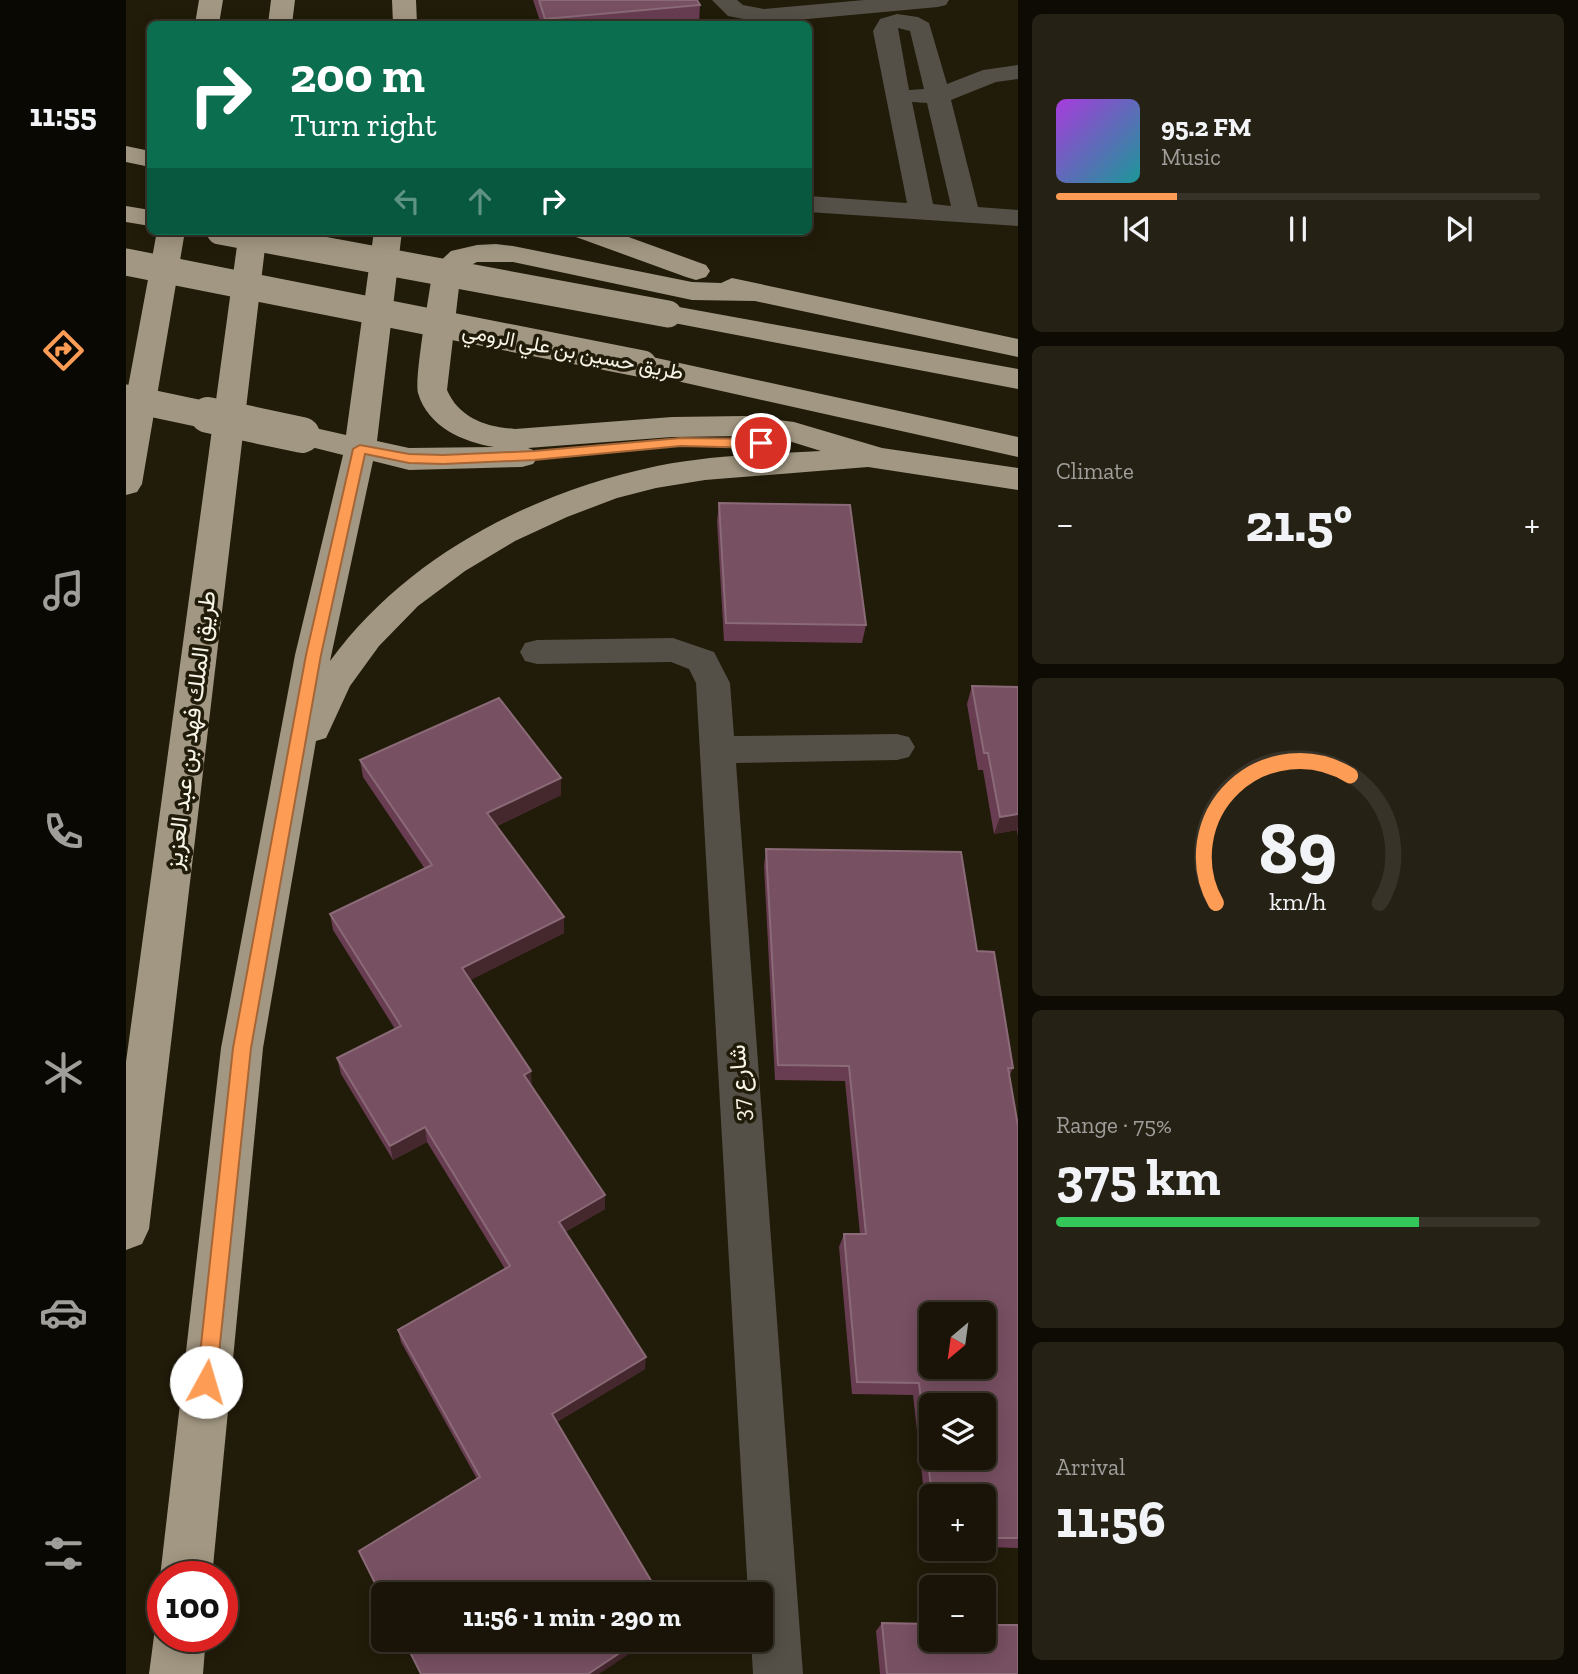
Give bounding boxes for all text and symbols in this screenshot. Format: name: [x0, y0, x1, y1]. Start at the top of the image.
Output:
text: 200 m: [290, 46, 425, 105]
icon: right: [175, 49, 266, 140]
text: 11:55: [29, 96, 97, 134]
text: Turn right: [290, 106, 437, 144]
text: 95.2 FM: [1161, 111, 1251, 143]
text: Music: [1161, 143, 1221, 171]
icon: left: [388, 182, 426, 220]
icon: ahead: [461, 182, 499, 220]
icon: right: [534, 182, 572, 220]
icon: previous: [1118, 210, 1156, 248]
icon: pause: [1279, 210, 1317, 248]
icon: next: [1440, 210, 1478, 248]
street label: طريق حسين بن علي الرومي: [459, 317, 686, 390]
icon: directions: [39, 326, 88, 375]
pin: [731, 413, 791, 473]
icon: arrive: [742, 424, 780, 462]
text: Climate: [1056, 457, 1134, 485]
text: 21.5°: [1245, 492, 1352, 554]
text: −: [1056, 501, 1074, 547]
text: +: [1524, 501, 1540, 547]
icon: music: [39, 566, 88, 615]
street label: طريق الملك فهد بن عبد العزيز: [158, 589, 222, 872]
text: 89: [1259, 804, 1337, 892]
icon: phone: [39, 807, 88, 856]
text: km/h: [1269, 886, 1327, 916]
street label: شارع 37: [722, 1044, 758, 1122]
icon: climate: [39, 1048, 88, 1097]
text: Range · 75%: [1056, 1111, 1172, 1139]
text: 375 km: [1056, 1146, 1221, 1208]
icon: car: [39, 1288, 88, 1337]
north arrow: [919, 1302, 996, 1379]
map controls: [919, 1302, 996, 1652]
position arrow: [169, 1345, 243, 1419]
button: layers: [919, 1393, 996, 1470]
text: Arrival: [1056, 1453, 1125, 1481]
button: +: [919, 1484, 996, 1561]
text: 11:56: [1056, 1488, 1166, 1550]
icon: filters: [39, 1529, 88, 1578]
speed limit sign: 100: [147, 1561, 238, 1652]
button: −: [919, 1575, 996, 1652]
text: 11:56 · 1 min · 290 m: [463, 1601, 681, 1633]

